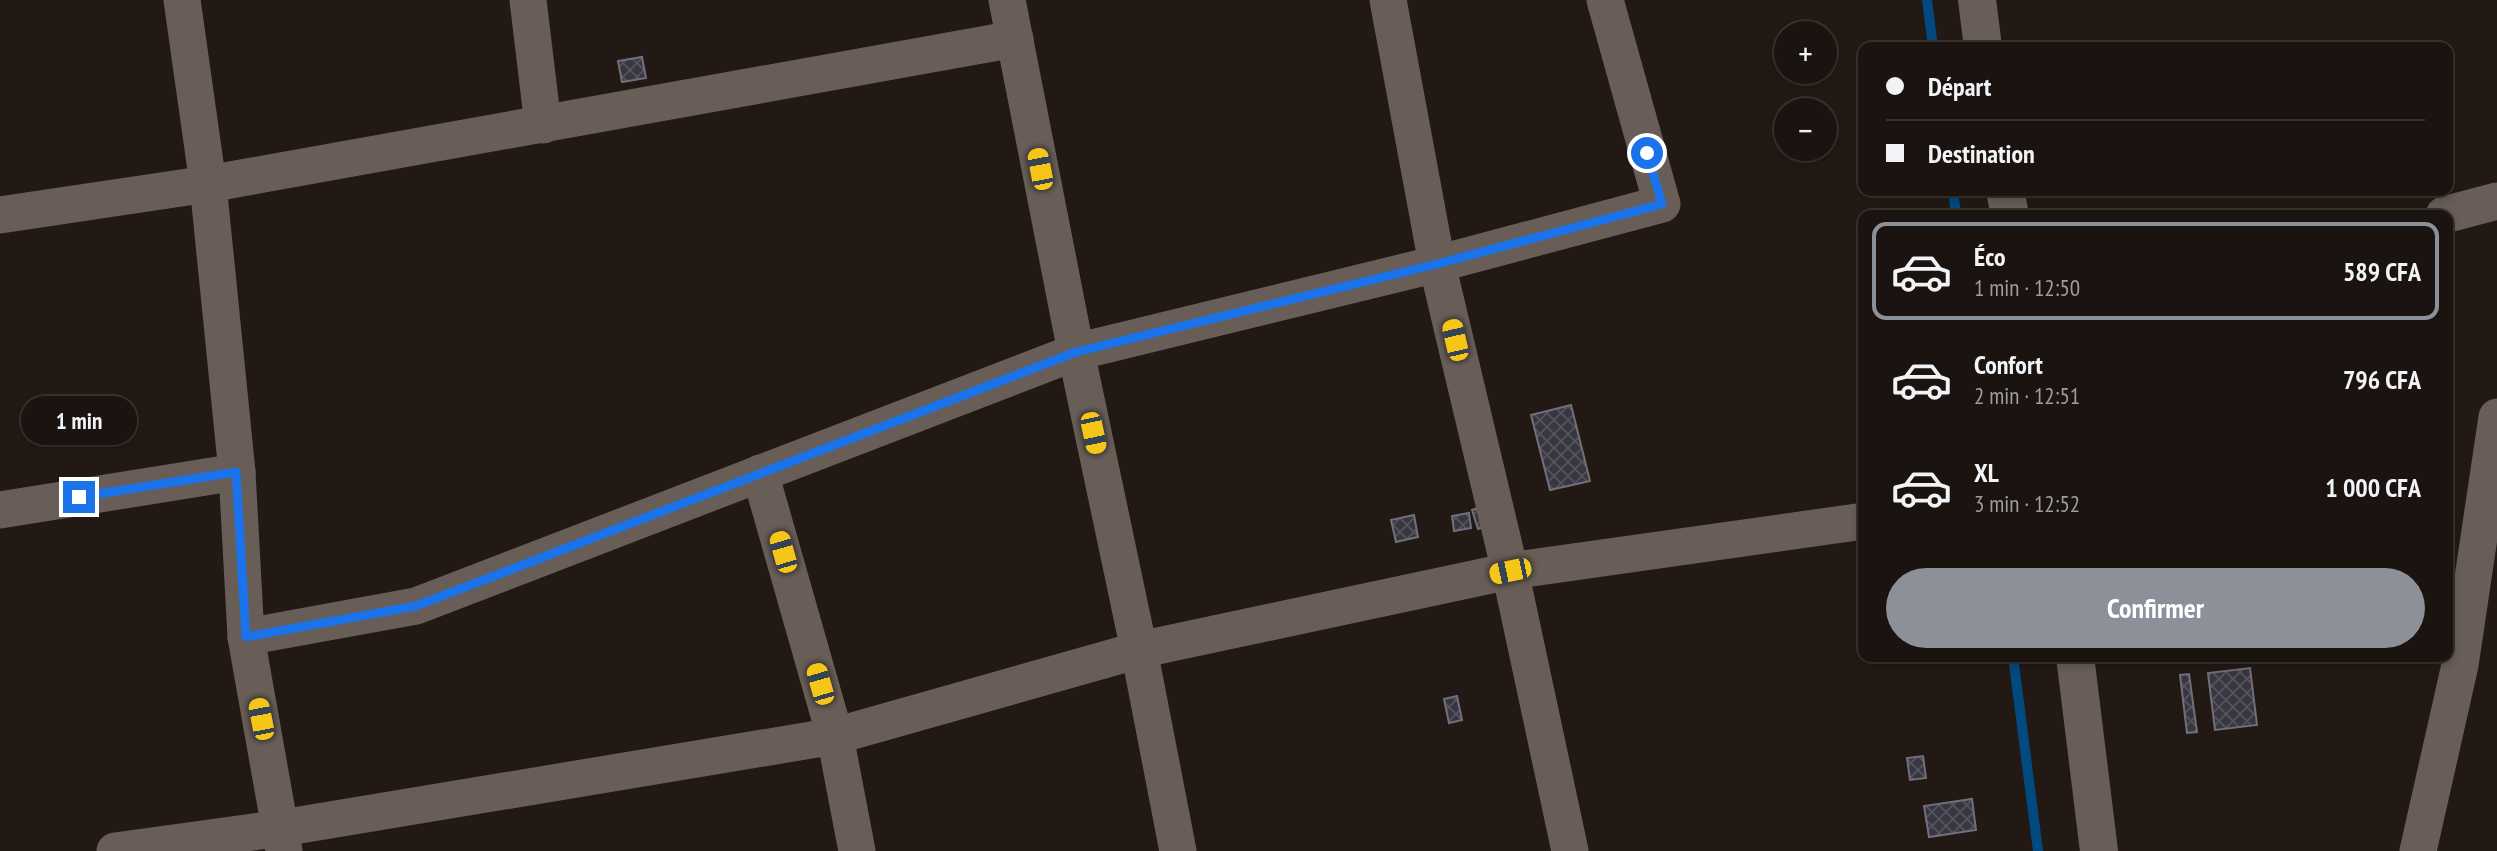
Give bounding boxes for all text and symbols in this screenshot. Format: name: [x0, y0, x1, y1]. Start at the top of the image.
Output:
map controls: [1774, 21, 1837, 161]
button: +: [1774, 21, 1837, 84]
text: Départ: [1928, 70, 1991, 103]
button: −: [1774, 98, 1837, 161]
route start: [1631, 137, 1663, 169]
text: Destination: [1928, 137, 2035, 170]
car: [1026, 146, 1055, 192]
icon: car: [1890, 240, 1953, 303]
text: Éco: [1974, 240, 2006, 273]
text: 589 CFA: [2343, 255, 2421, 288]
text: 1 min · 12:50: [1974, 273, 2080, 302]
car: [1441, 317, 1470, 363]
icon: car: [1890, 348, 1953, 411]
text: Confort: [1974, 348, 2043, 381]
text: 796 CFA: [2343, 363, 2421, 396]
text: 2 min · 12:51: [1974, 381, 2080, 410]
callout: 1 min: [21, 396, 137, 444]
text: 1 min: [56, 406, 102, 435]
car: [1079, 410, 1108, 456]
icon: car: [1890, 456, 1953, 519]
text: XL: [1974, 456, 1999, 489]
text: 1 000 CFA: [2325, 471, 2421, 504]
route end: [63, 481, 95, 513]
text: 3 min · 12:52: [1974, 489, 2080, 518]
car: [768, 529, 799, 575]
car: [1488, 556, 1533, 586]
button: Confirmer: [1886, 568, 2425, 648]
car: [805, 661, 836, 707]
car: [247, 696, 276, 742]

